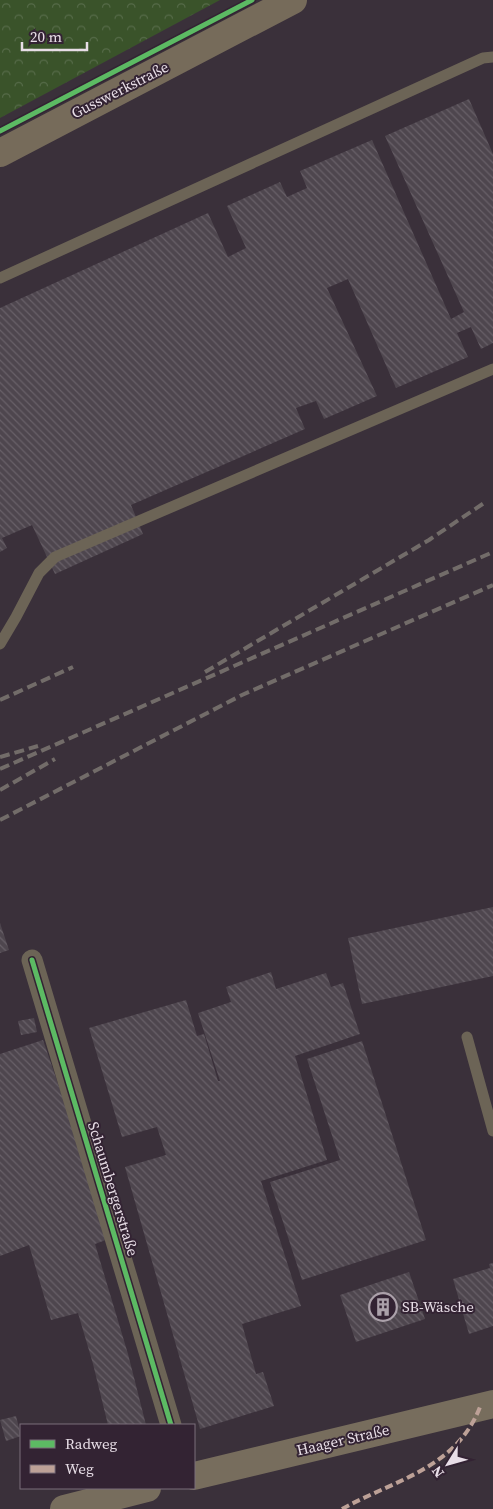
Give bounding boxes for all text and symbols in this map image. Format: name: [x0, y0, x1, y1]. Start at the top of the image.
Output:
scale bar: [22, 20, 88, 52]
text: 20 m: [30, 26, 62, 47]
street label: Gusswerkstraße: [67, 56, 172, 123]
street label: Schaumbergerstraße: [83, 1119, 144, 1259]
building icon: SB-Wäsche: [368, 1292, 398, 1322]
place label: SB-Wäsche: [402, 1296, 474, 1317]
street label: Haager Straße: [294, 1419, 392, 1460]
legend: [20, 1424, 195, 1489]
text: Radweg: [65, 1433, 118, 1454]
north arrow: [423, 1439, 473, 1489]
text: Weg: [65, 1458, 94, 1479]
text: N: [427, 1462, 449, 1482]

